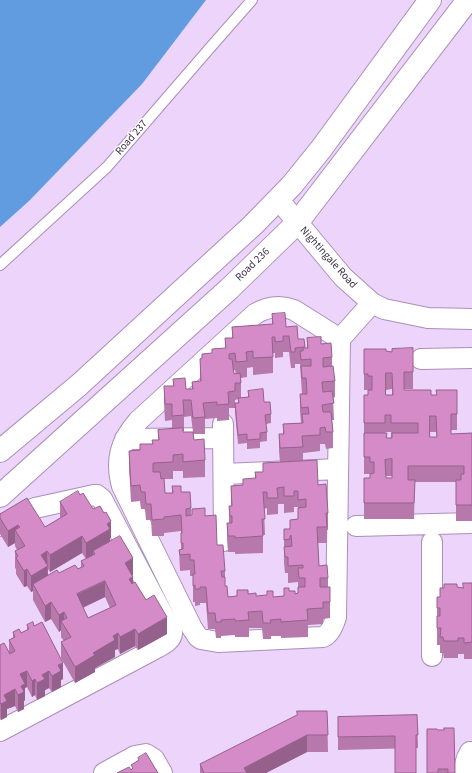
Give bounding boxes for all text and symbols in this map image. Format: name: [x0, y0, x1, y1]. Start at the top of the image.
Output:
street label: Road 237: [113, 118, 151, 158]
street label: Nightingale Road: [297, 224, 359, 292]
street label: Road 236: [233, 246, 273, 284]

